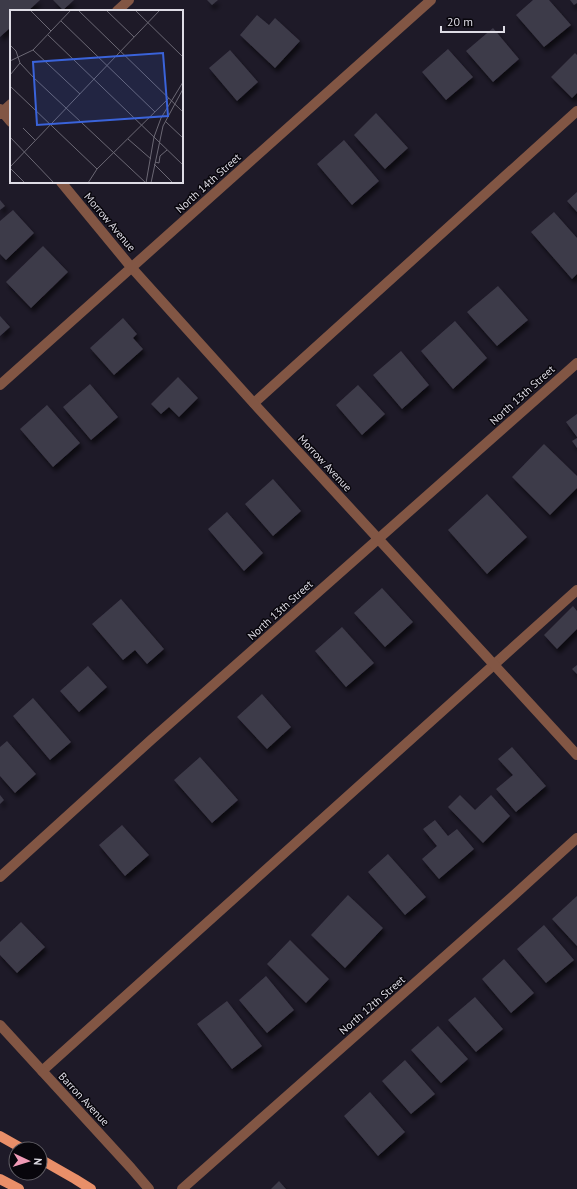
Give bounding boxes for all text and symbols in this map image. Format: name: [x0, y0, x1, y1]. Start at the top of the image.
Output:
scale bar: [441, 8, 504, 34]
inset map: [10, 10, 183, 183]
text: 20 m: [447, 14, 473, 29]
street label: North 14th Street: [173, 150, 244, 216]
street label: Morrow Avenue: [81, 190, 139, 255]
street label: North 13th Street: [487, 362, 558, 428]
street label: Morrow Avenue: [295, 432, 355, 495]
street label: North 13th Street: [245, 577, 316, 643]
street label: North 12th Street: [336, 972, 408, 1037]
street label: Barron Avenue: [56, 1069, 113, 1129]
north arrow: [8, 1141, 48, 1181]
text: N: [31, 1158, 45, 1166]

